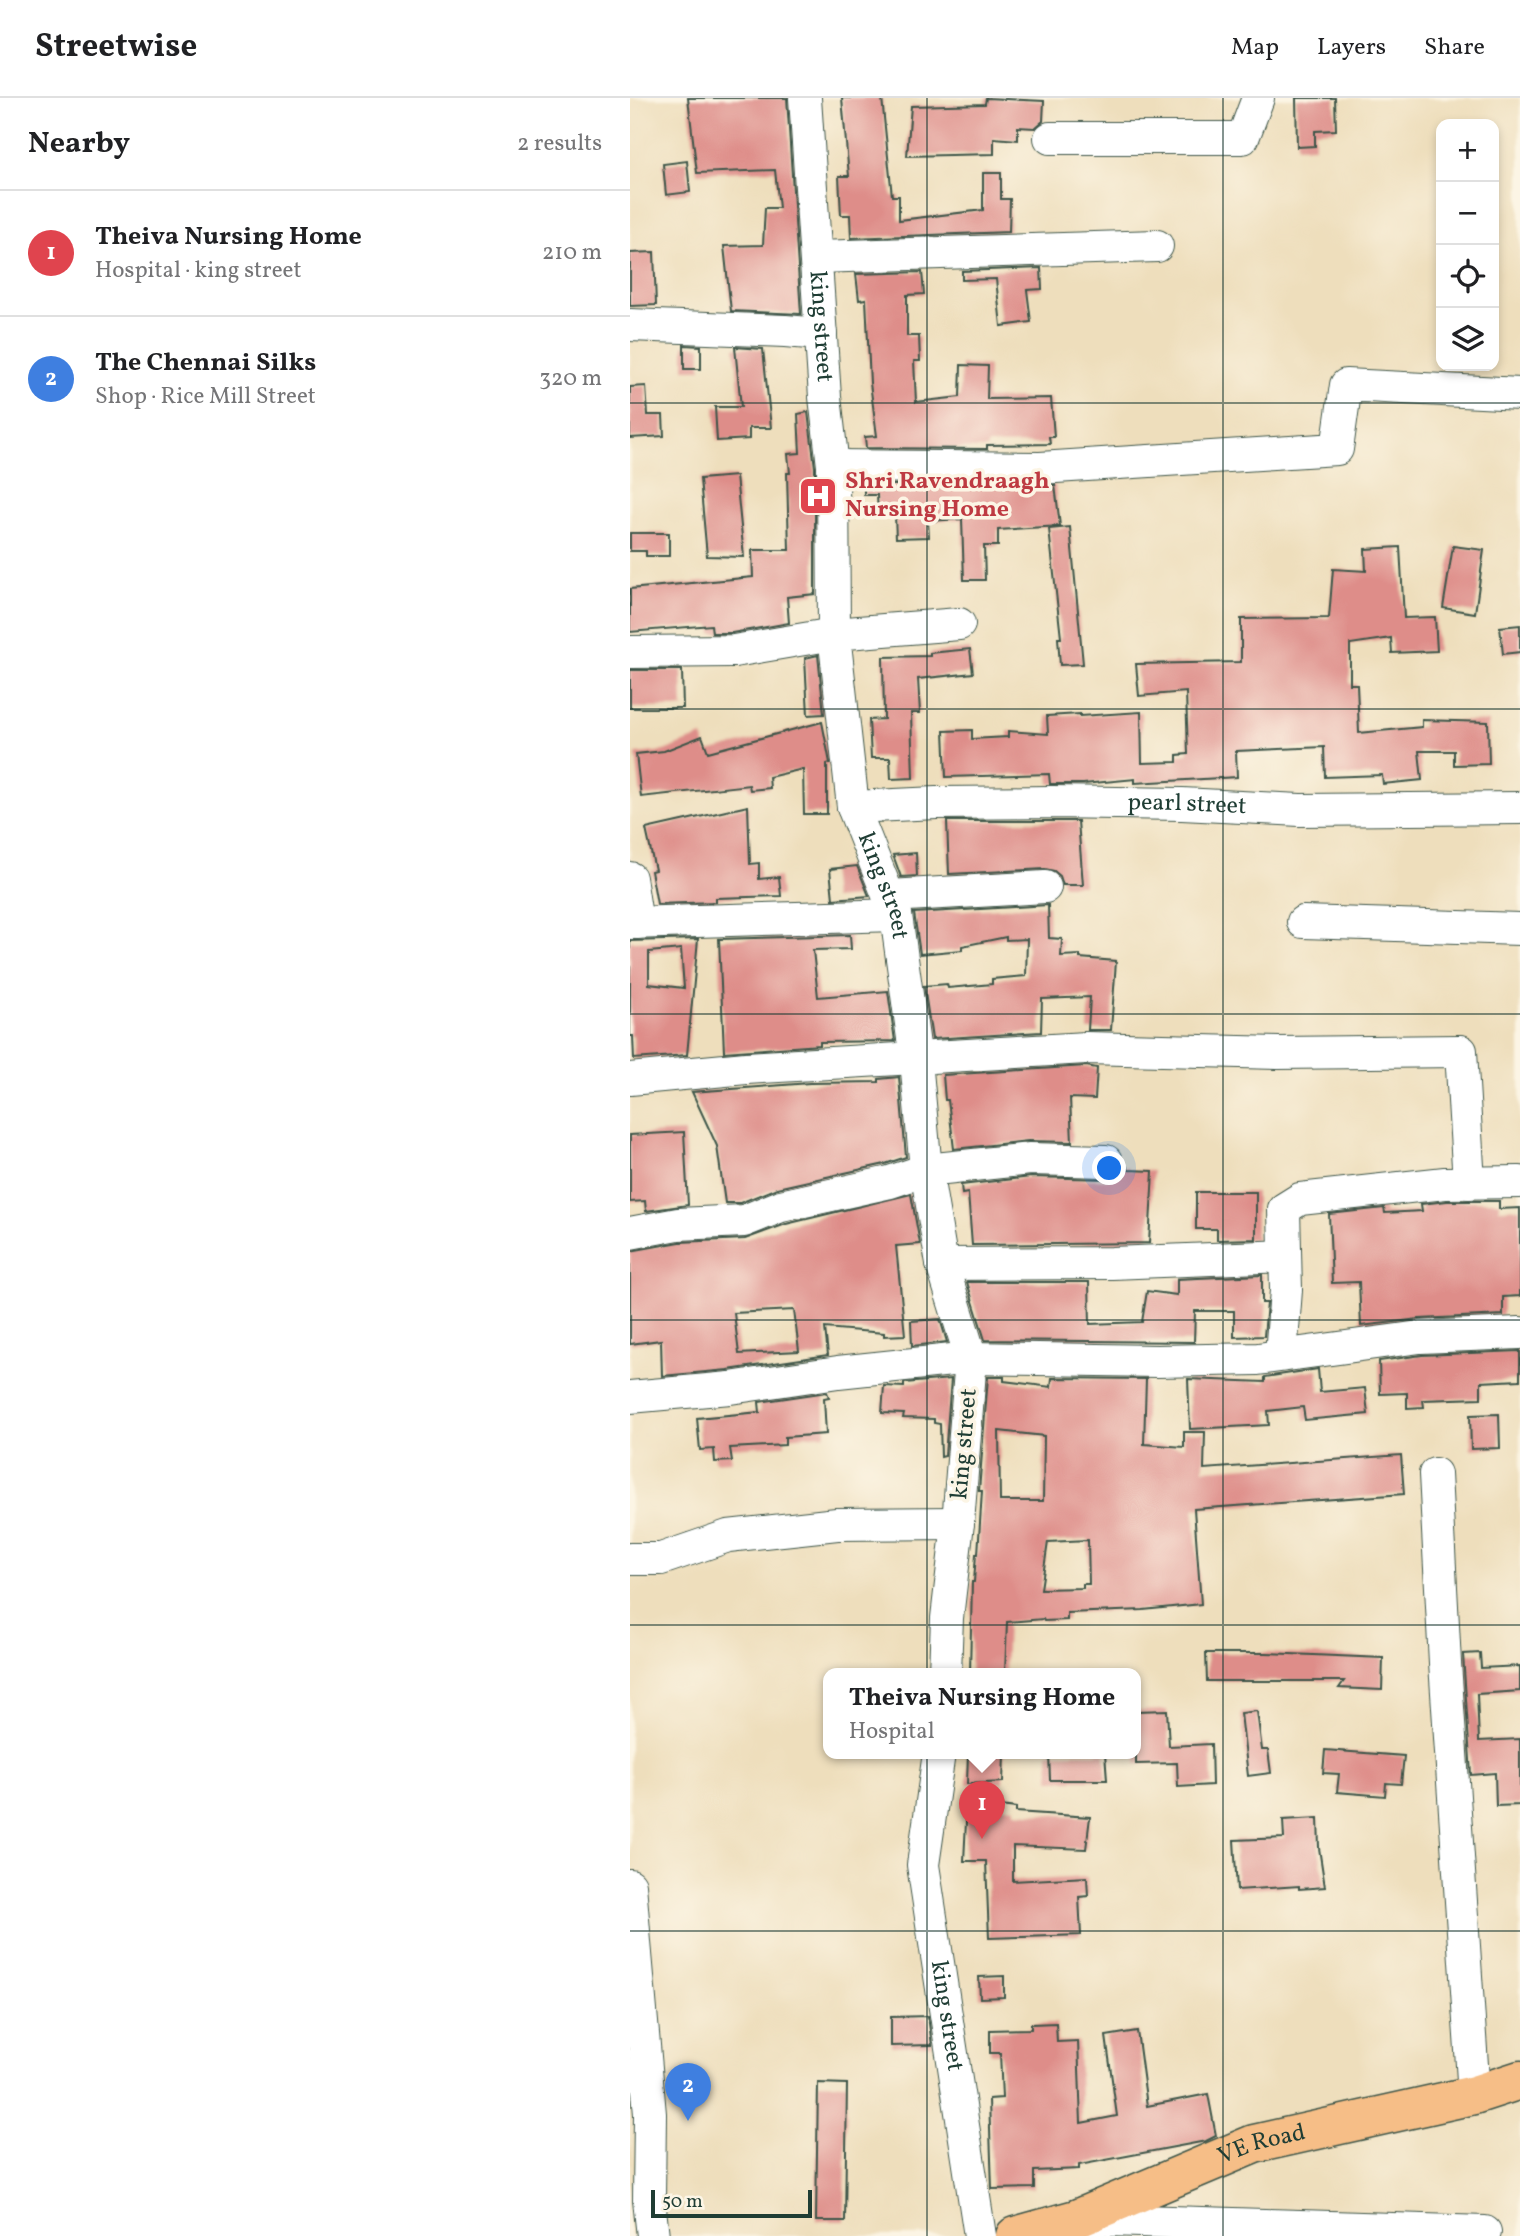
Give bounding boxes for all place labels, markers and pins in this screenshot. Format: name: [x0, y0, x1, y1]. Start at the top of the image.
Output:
place label: Shri Ravendraagh Nursing Home: [845, 465, 1050, 527]
hospital icon: Shri Ravendraagh Nursing Home: [797, 475, 839, 517]
pin: 1: [959, 1781, 1005, 1839]
pin: 2: [665, 2063, 711, 2121]

